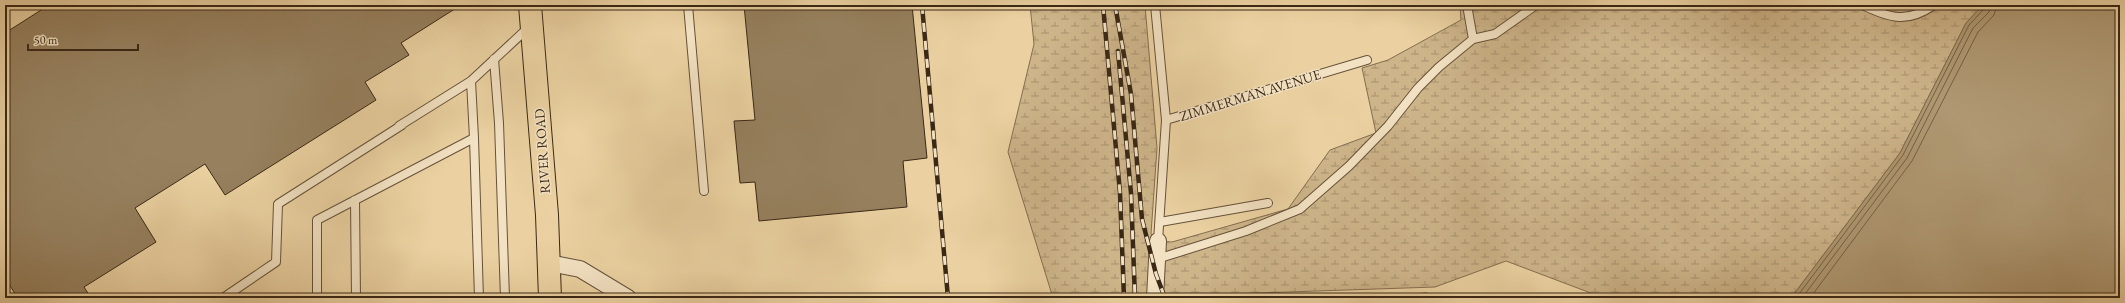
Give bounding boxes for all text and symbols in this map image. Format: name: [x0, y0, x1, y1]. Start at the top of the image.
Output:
scale bar: [28, 26, 138, 52]
text: 50 m: [34, 32, 58, 48]
street label: ZIMMERMAN AVENUE: [1177, 65, 1323, 125]
street label: RIVER ROAD: [530, 107, 554, 194]

